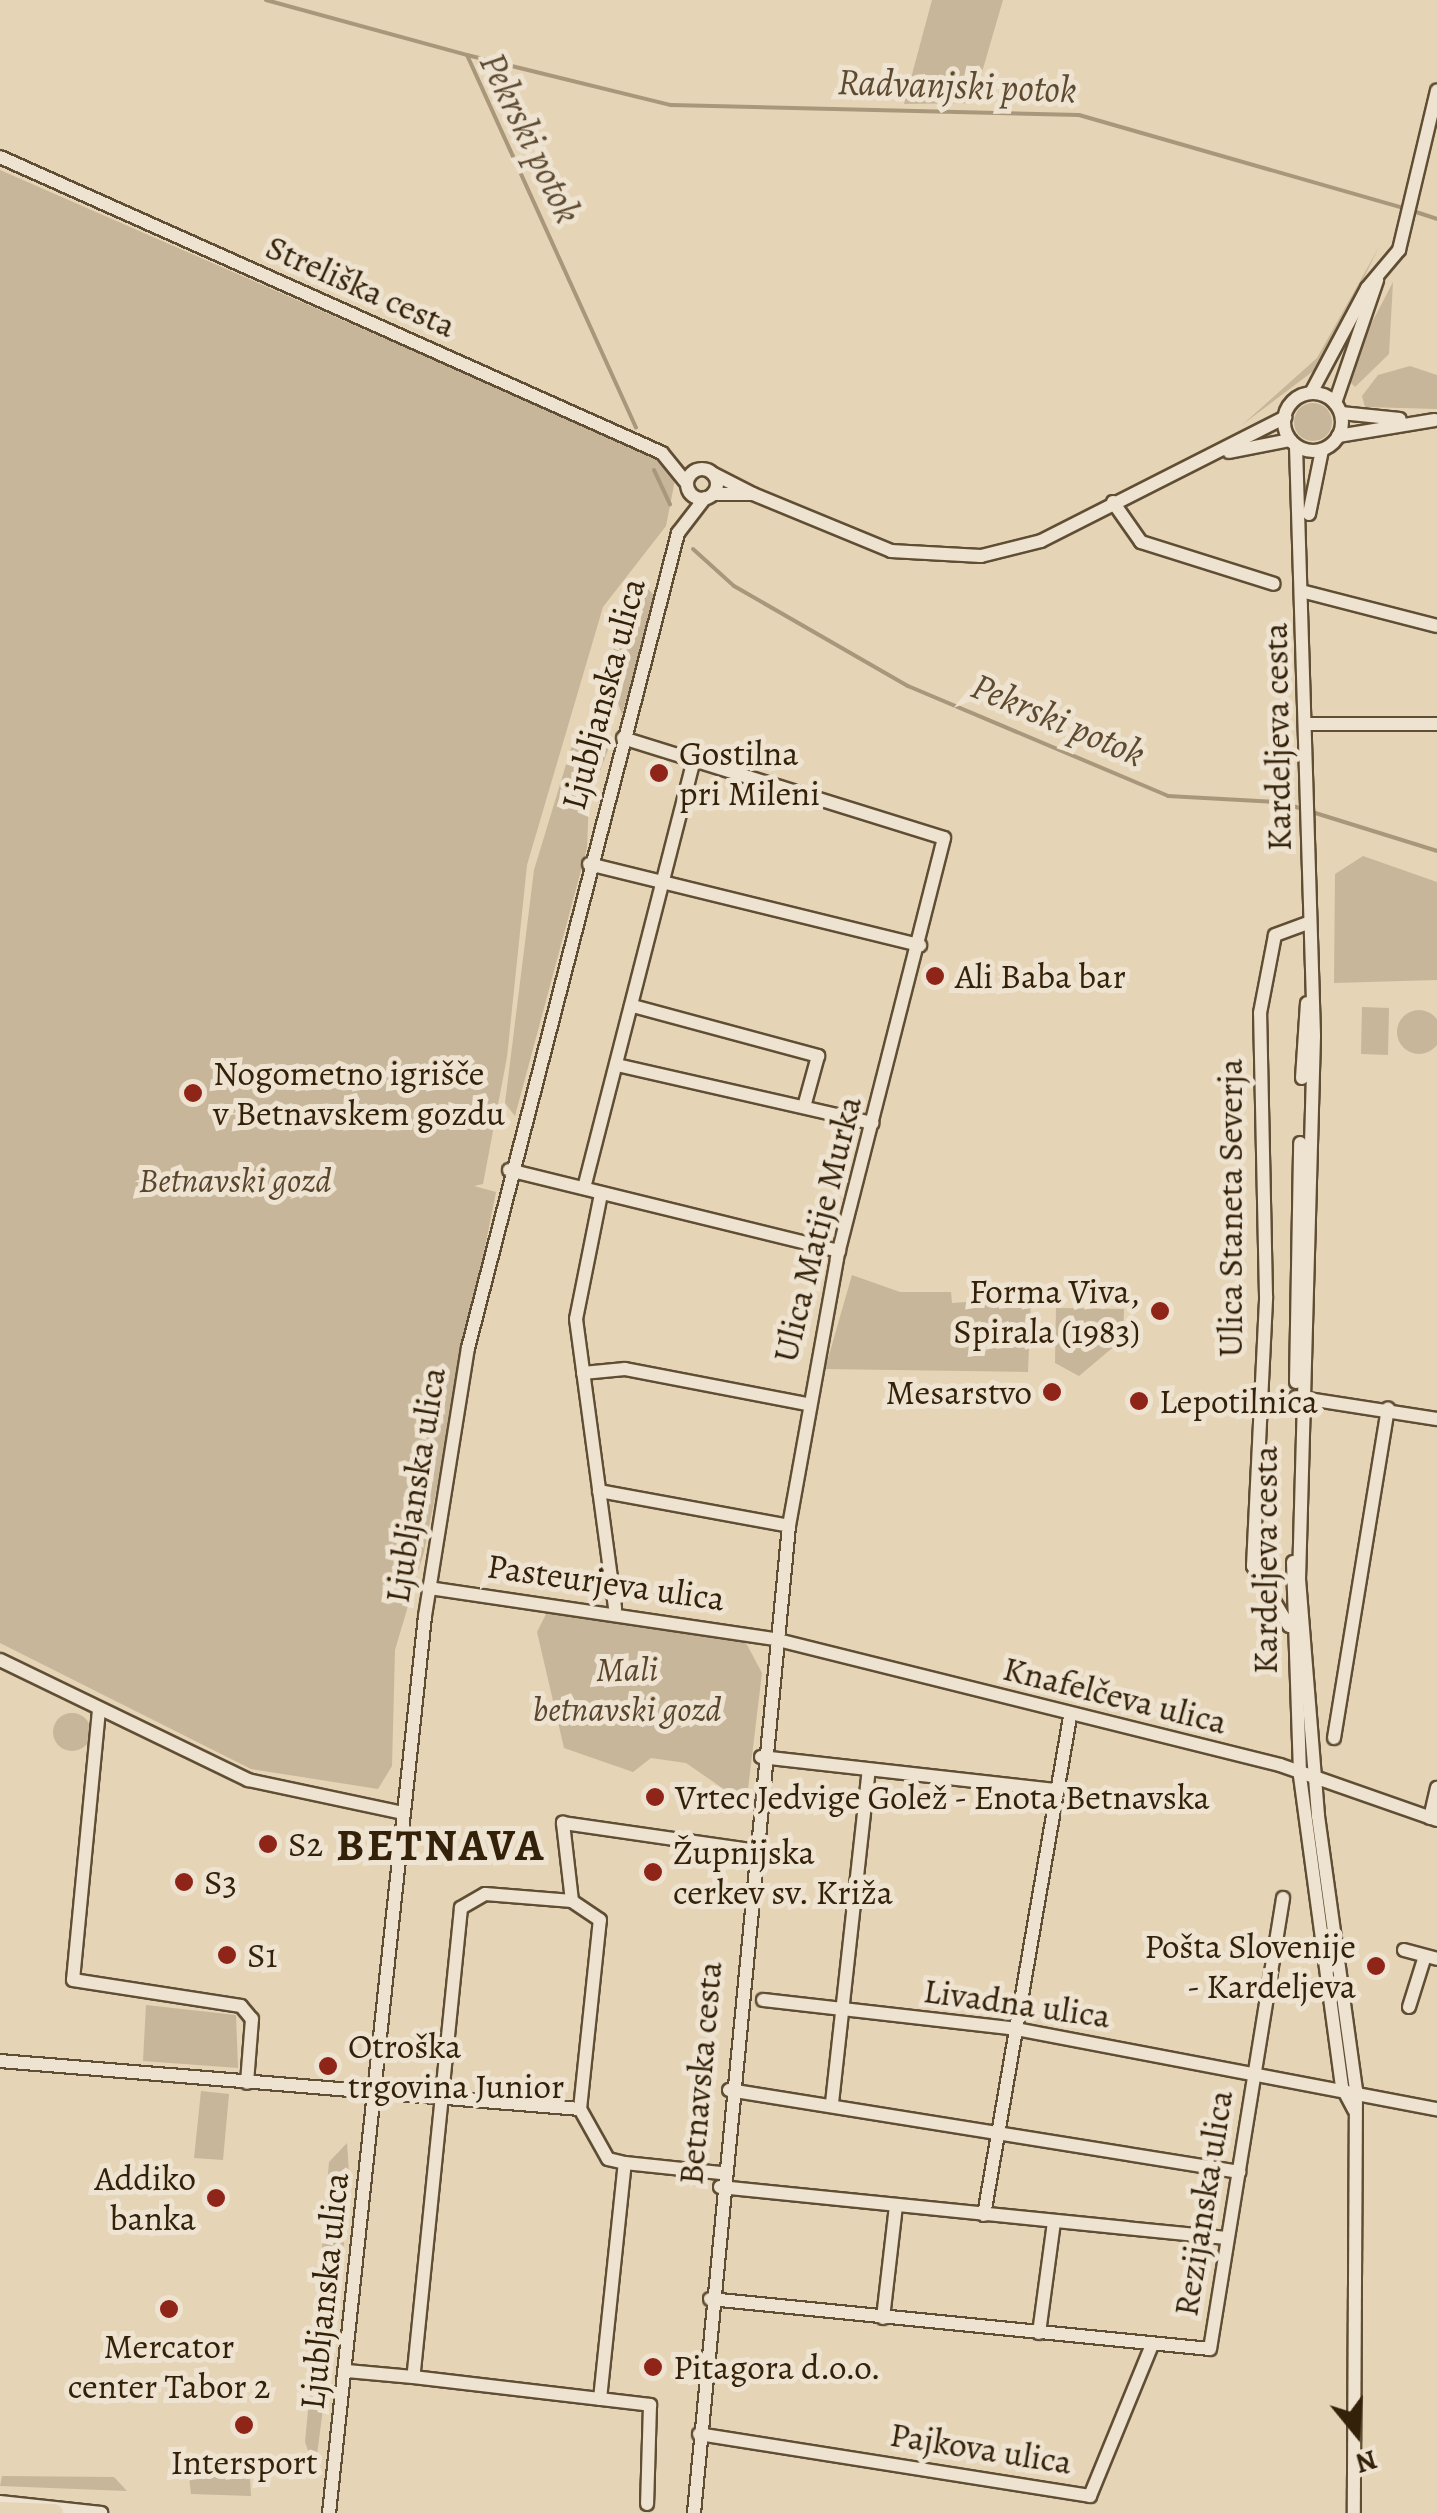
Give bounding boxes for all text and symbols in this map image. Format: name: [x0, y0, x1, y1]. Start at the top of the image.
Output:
water label: Pekrski potok: [469, 45, 591, 231]
water label: Radvanjski potok: [837, 59, 1077, 113]
street label: Streliška cesta: [260, 225, 462, 347]
street label: Ljubljanska ulica: [552, 574, 654, 814]
street label: Kardeljeva cesta: [1254, 622, 1300, 852]
water label: Pekrski potok: [964, 663, 1152, 777]
place label: Gostilna pri Mileni: [679, 732, 820, 814]
marker: Gostilna pri Mileni: [648, 762, 670, 784]
place label: Ali Baba bar: [955, 955, 1126, 997]
marker: Ali Baba bar: [924, 965, 946, 987]
place label: Nogometno igrišče v Betnavskem gozdu: [213, 1052, 505, 1134]
street label: Ulica Staneta Severja: [1209, 1059, 1251, 1357]
marker: Nogometno igrišče v Betnavskem gozdu: [182, 1082, 204, 1104]
street label: Ulica Matije Murka: [764, 1092, 870, 1366]
park label: Betnavski gozd: [139, 1159, 331, 1201]
place label: Forma Viva, Spirala (1983): [953, 1270, 1140, 1352]
marker: Forma Viva, Spirala (1983): [1149, 1300, 1171, 1322]
street label: Ljubljanska ulica: [376, 1364, 454, 1606]
place label: Mesarstvo: [886, 1371, 1032, 1413]
place label: Lepotilnica: [1159, 1380, 1318, 1422]
marker: Mesarstvo: [1041, 1381, 1063, 1403]
marker: Lepotilnica: [1128, 1390, 1150, 1412]
street label: Kardeljeva cesta: [1244, 1446, 1286, 1674]
street label: Pasteurjeva ulica: [485, 1545, 727, 1619]
street label: Knafelčeva ulica: [999, 1647, 1231, 1743]
park label: Mali betnavski gozd: [532, 1648, 722, 1730]
place label: Vrtec Jedvige Golež - Enota Betnavska: [675, 1776, 1211, 1818]
marker: Vrtec Jedvige Golež - Enota Betnavska: [644, 1786, 666, 1808]
district label: BETNAVA: [336, 1819, 546, 1873]
place label: S2: [288, 1823, 323, 1865]
place label: Župnijska cerkev sv. Križa: [673, 1831, 894, 1913]
marker: S2: [257, 1833, 279, 1855]
place label: S3: [204, 1861, 237, 1903]
marker: Župnijska cerkev sv. Križa: [642, 1861, 664, 1883]
marker: S3: [173, 1871, 195, 1893]
place label: Pošta Slovenije - Kardeljeva: [1144, 1925, 1356, 2007]
place label: S1: [247, 1934, 278, 1976]
marker: S1: [216, 1944, 238, 1966]
marker: Pošta Slovenije - Kardeljeva: [1365, 1955, 1387, 1977]
street label: Betnavska cesta: [669, 1960, 731, 2186]
street label: Livadna ulica: [921, 1969, 1113, 2037]
place label: Otroška trgovina Junior: [348, 2025, 564, 2107]
marker: Otroška trgovina Junior: [317, 2055, 339, 2077]
street label: Rezijanska ulica: [1164, 2087, 1242, 2319]
place label: Addiko banka: [95, 2157, 196, 2239]
street label: Ljubljanska ulica: [291, 2170, 357, 2412]
marker: Addiko banka: [205, 2187, 227, 2209]
marker: Mercator center Tabor 2: [158, 2298, 180, 2320]
place label: Mercator center Tabor 2: [68, 2325, 270, 2407]
place label: Pitagora d.o.o.: [673, 2346, 881, 2388]
marker: Pitagora d.o.o.: [642, 2356, 664, 2378]
north arrow: [1307, 2383, 1407, 2483]
street label: Pajkova ulica: [887, 2413, 1075, 2483]
marker: Intersport: [233, 2414, 255, 2436]
text: N: [1351, 2440, 1382, 2483]
place label: Intersport: [170, 2441, 318, 2483]

